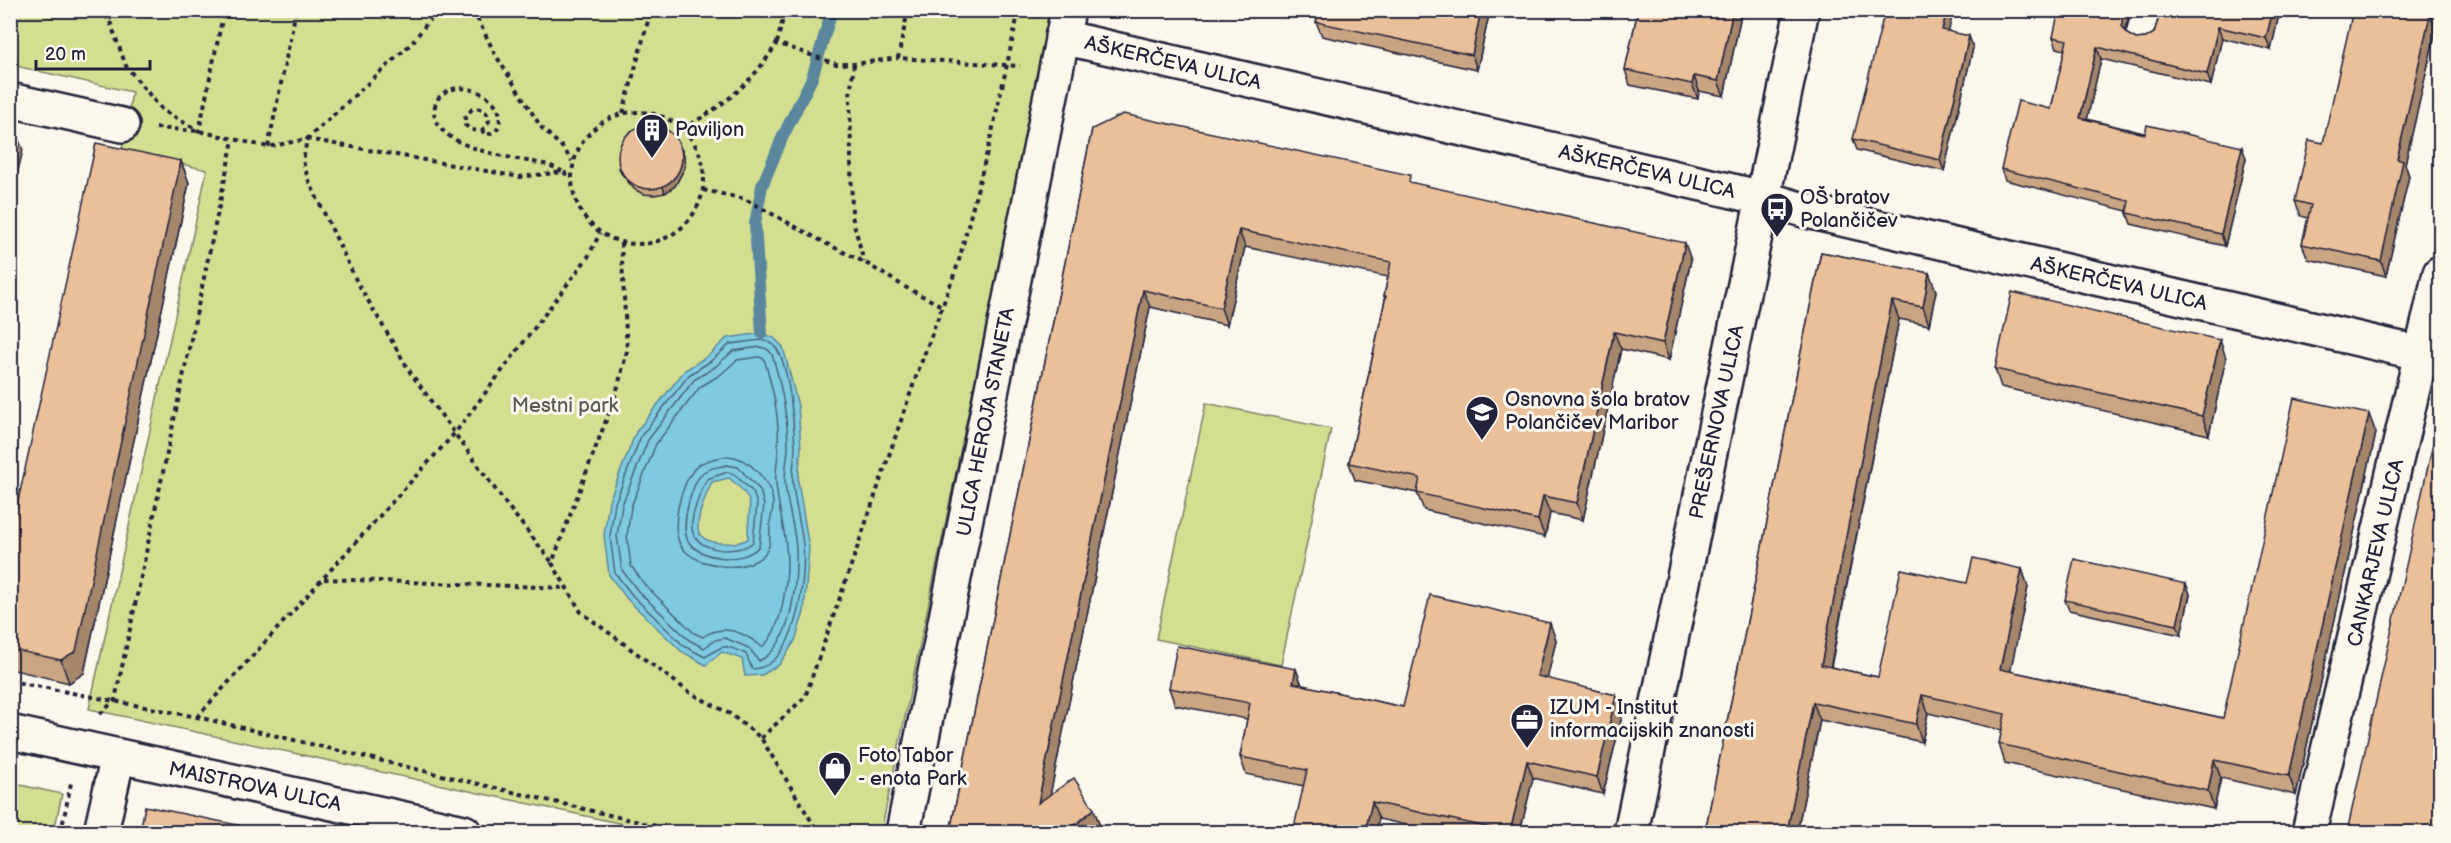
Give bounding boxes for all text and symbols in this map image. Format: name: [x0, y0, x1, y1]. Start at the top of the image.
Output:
street label: AŠKERČEVA ULICA: [1082, 29, 1265, 95]
scale bar: [36, 33, 150, 71]
text: 20 m: [45, 44, 86, 65]
building icon: Paviljon: [634, 112, 670, 159]
place label: Paviljon: [675, 118, 744, 142]
street label: AŠKERČEVA ULICA: [1556, 138, 1739, 204]
place label: OŠ bratov Polančičev: [1800, 185, 1898, 233]
bus stop icon: OŠ bratov Polančičev: [1759, 191, 1795, 238]
street label: AŠKERČEVA ULICA: [2028, 250, 2211, 316]
street label: ULICA HEROJA STANETA: [952, 305, 1020, 538]
street label: PREŠERNOVA ULICA: [1684, 322, 1749, 521]
place label: Osnovna šola bratov Polančičev Maribor: [1505, 388, 1690, 435]
park label: Mestni park: [512, 394, 618, 418]
school or university icon: Osnovna šola bratov Polančičev Maribor: [1464, 394, 1500, 441]
street label: CANKARJEVA ULICA: [2343, 456, 2409, 649]
place label: IZUM - Institut informacijskih znanosti: [1550, 696, 1754, 743]
office icon: IZUM - Institut informacijskih znanosti: [1509, 702, 1545, 749]
place label: Foto Tabor - enota Park: [858, 744, 967, 791]
shop icon: Foto Tabor - enota Park: [817, 750, 853, 797]
street label: MAISTROVA ULICA: [167, 757, 344, 817]

